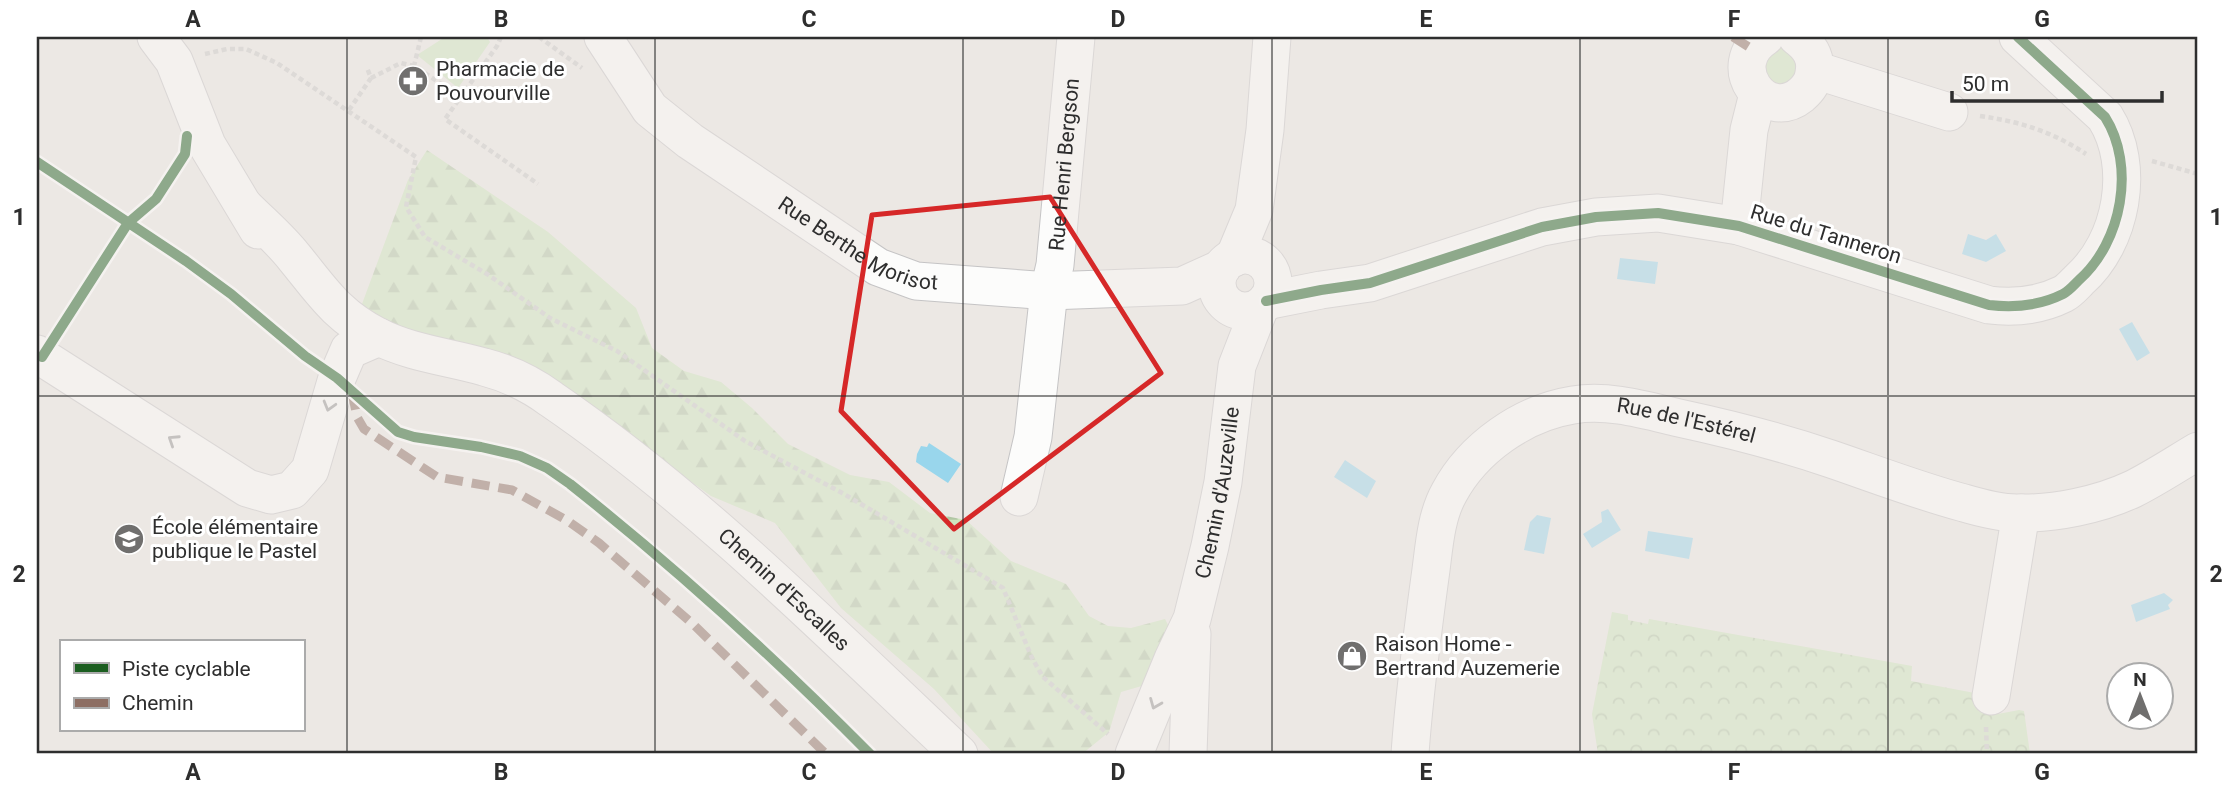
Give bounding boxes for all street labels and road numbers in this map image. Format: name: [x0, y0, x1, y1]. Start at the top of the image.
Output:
street label: Rue Henri Bergson: [1044, 77, 1084, 252]
street label: Rue Berthe Morisot: [774, 192, 939, 295]
street label: Rue du Tanneron: [1748, 200, 1904, 268]
street label: Rue de l'Estérel: [1615, 393, 1758, 448]
street label: Chemin d'Auzeville: [1190, 406, 1244, 581]
street label: Chemin d'Escalles: [713, 524, 855, 656]

